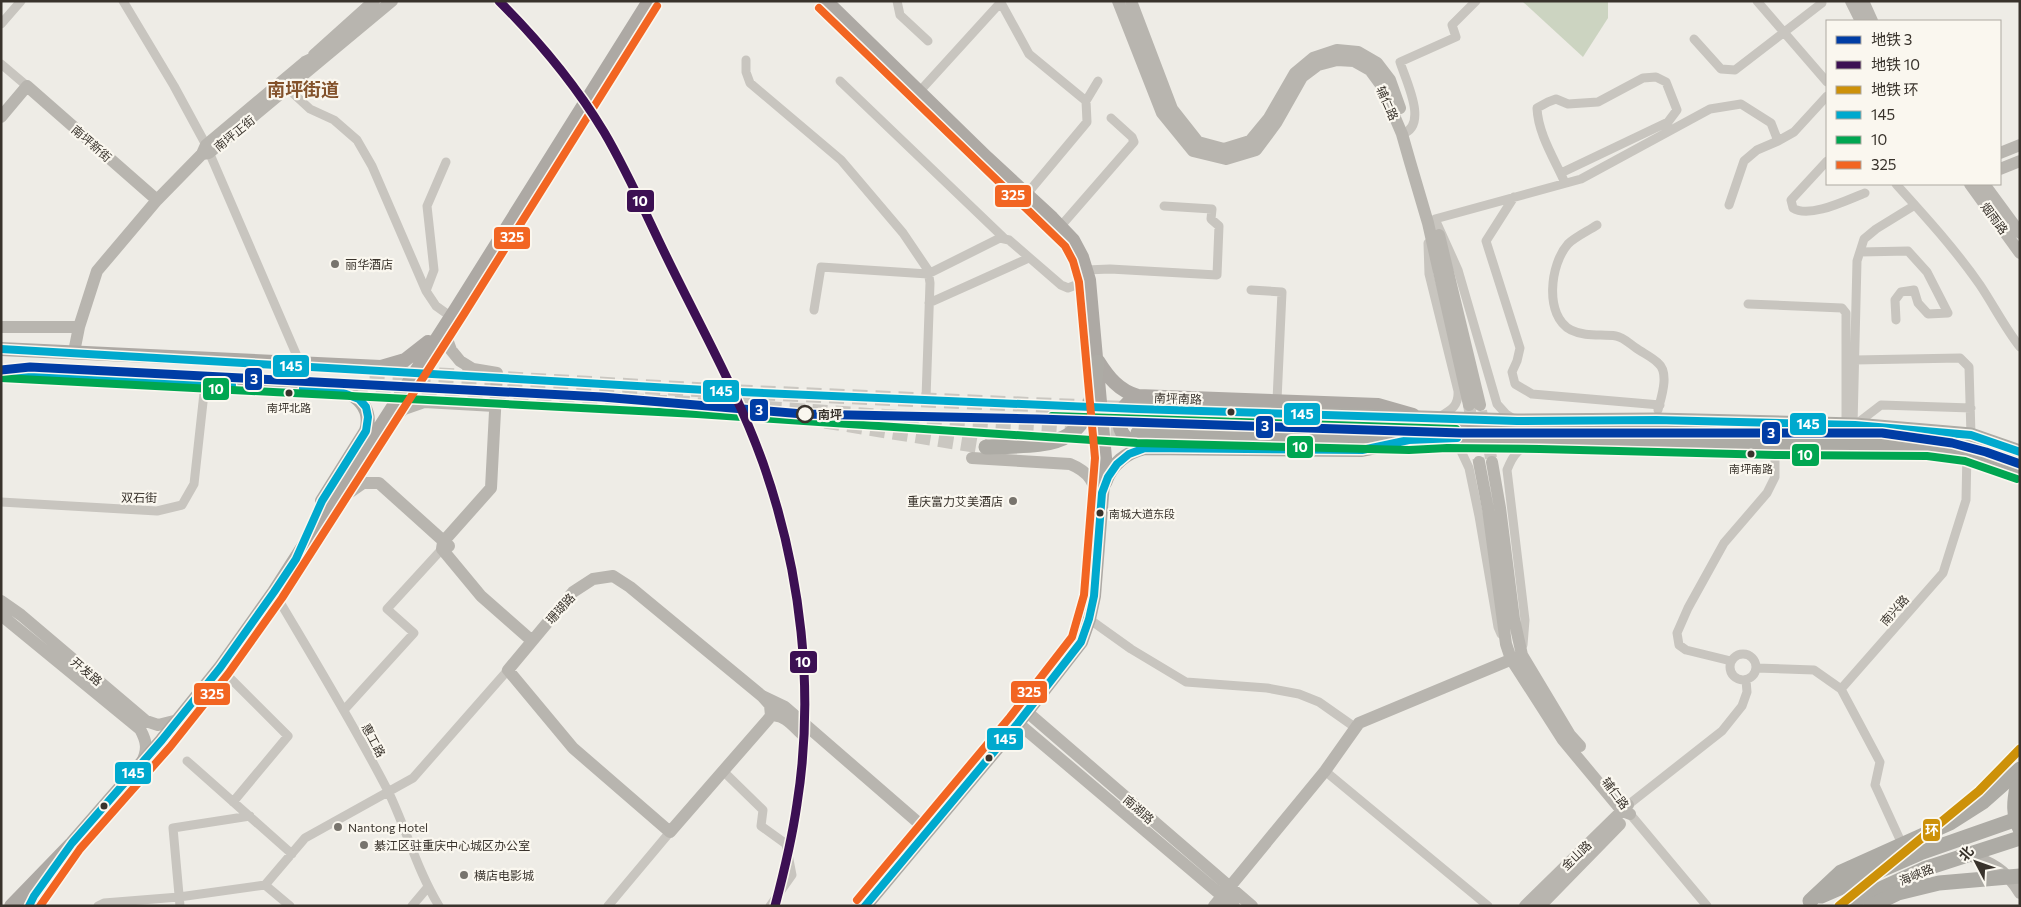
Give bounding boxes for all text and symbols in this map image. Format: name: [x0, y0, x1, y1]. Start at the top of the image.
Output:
legend: [1826, 20, 2001, 185]
text: 地铁 3: [1871, 30, 1912, 48]
text: 地铁 10: [1871, 55, 1920, 73]
district label: 南坪街道: [267, 78, 339, 100]
text: 地铁 环: [1871, 80, 1919, 98]
street label: 辅仁路: [1374, 84, 1402, 122]
text: 145: [1871, 105, 1895, 123]
street label: 南坪正街: [211, 112, 257, 154]
street label: 南坪新街: [69, 122, 115, 164]
text: 10: [1871, 130, 1887, 148]
text: 325: [1871, 155, 1896, 173]
line badge: 325: [994, 184, 1032, 208]
text: 325: [1001, 186, 1025, 203]
line badge: 10: [626, 189, 655, 213]
text: 10: [632, 192, 648, 209]
street label: 烟雨路: [1979, 199, 2011, 237]
line badge: 325: [493, 226, 531, 250]
text: 325: [500, 228, 524, 245]
place label: 丽华酒店: [345, 257, 393, 271]
marker: 丽华酒店: [329, 258, 341, 270]
line badge: 145: [272, 354, 310, 378]
text: 145: [279, 357, 303, 374]
line badge: 3: [244, 367, 263, 391]
text: 3: [250, 370, 258, 387]
line badge: 10: [202, 377, 230, 401]
line badge: 145: [702, 379, 740, 403]
text: 10: [208, 380, 224, 397]
text: 145: [709, 382, 733, 399]
marker: 南坪北路: [284, 388, 294, 398]
street label: 南坪南路: [1154, 390, 1202, 406]
line badge: 3: [749, 398, 769, 422]
place label: 南坪北路: [267, 401, 311, 414]
text: 3: [755, 401, 763, 418]
line badge: 145: [1283, 402, 1321, 426]
marker: 南坪: [796, 405, 814, 423]
text: 145: [1290, 405, 1314, 422]
place label: 南坪: [818, 407, 842, 421]
unlabelled marker: [1226, 407, 1236, 417]
line badge: 145: [1789, 412, 1827, 436]
line badge: 3: [1255, 415, 1274, 439]
text: 145: [1796, 415, 1820, 432]
text: 3: [1261, 417, 1269, 434]
line badge: 3: [1761, 421, 1781, 445]
text: 3: [1767, 424, 1775, 441]
line badge: 10: [1286, 435, 1314, 459]
text: 10: [1292, 438, 1308, 455]
line badge: 10: [1791, 443, 1820, 467]
text: 10: [1797, 446, 1813, 463]
marker: 南坪南路: [1746, 449, 1756, 459]
place label: 南坪南路: [1729, 462, 1773, 475]
street label: 双石街: [121, 490, 157, 504]
place label: 重庆富力艾美酒店: [907, 494, 1003, 508]
marker: 重庆富力艾美酒店: [1007, 495, 1019, 507]
place label: 南城大道东段: [1109, 507, 1175, 520]
marker: 南城大道东段: [1095, 508, 1105, 518]
street label: 珊瑚路: [543, 590, 577, 626]
street label: 南兴路: [1877, 592, 1911, 628]
line badge: 10: [789, 650, 818, 674]
text: 10: [795, 653, 811, 670]
street label: 开发路: [69, 654, 105, 688]
line badge: 325: [1010, 680, 1048, 704]
line badge: 325: [193, 682, 231, 706]
text: 325: [1017, 683, 1041, 700]
text: 325: [200, 685, 224, 702]
street label: 惠工路: [359, 721, 389, 759]
line badge: 145: [986, 727, 1024, 751]
text: 145: [993, 730, 1017, 747]
unlabelled marker: [984, 753, 994, 763]
line badge: 145: [114, 761, 152, 785]
text: 145: [121, 764, 145, 781]
street label: 辅仁路: [1600, 774, 1632, 812]
street label: 南湖路: [1121, 792, 1157, 826]
unlabelled marker: [99, 801, 109, 811]
line badge: 环: [1922, 818, 1941, 842]
place label: Nantong Hotel: [348, 820, 428, 834]
marker: Nantong Hotel: [332, 821, 344, 833]
text: 环: [1925, 821, 1939, 838]
street label: 金山路: [1558, 837, 1594, 873]
north arrow: [1951, 837, 2001, 887]
place label: 綦江区驻重庆中心城区办公室: [374, 838, 530, 852]
marker: 綦江区驻重庆中心城区办公室: [358, 839, 370, 851]
text: 北: [1955, 842, 1977, 864]
street label: 海峡路: [1897, 861, 1935, 887]
place label: 横店电影城: [474, 868, 534, 882]
marker: 横店电影城: [458, 869, 470, 881]

